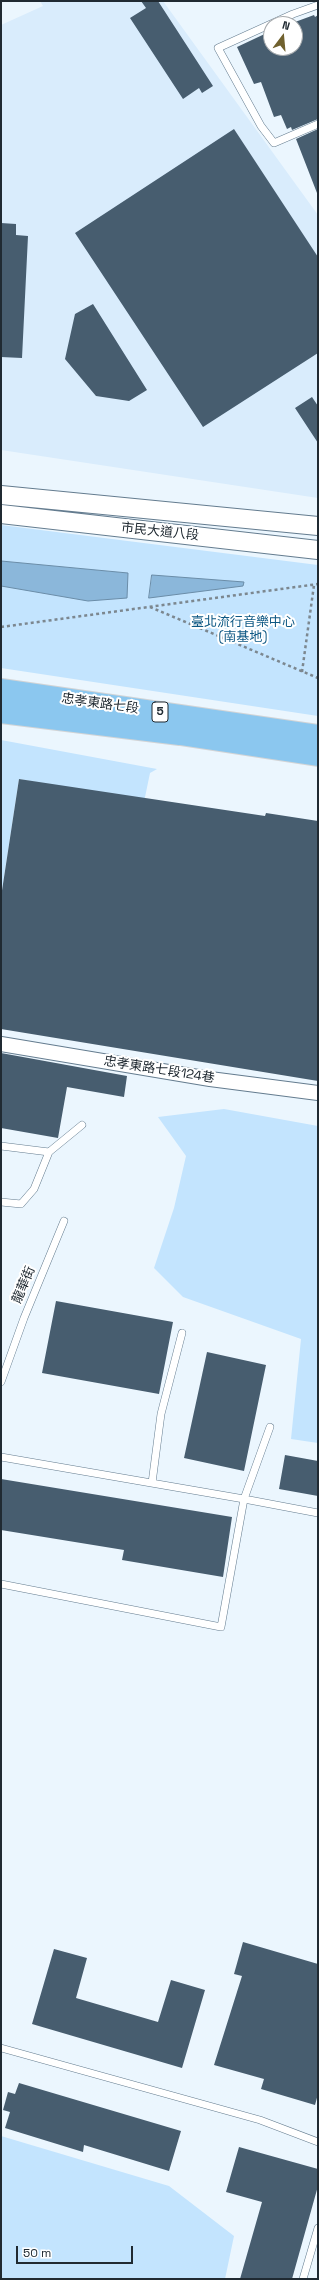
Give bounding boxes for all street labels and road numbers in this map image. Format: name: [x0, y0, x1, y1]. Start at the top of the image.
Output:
street label: 市民大道八段: [120, 520, 200, 544]
street label: 忠孝東路七段: [60, 691, 140, 717]
road number: 5: [152, 702, 168, 722]
street label: 忠孝東路七段124巷: [102, 1054, 216, 1086]
street label: 龍華街: [9, 1264, 39, 1306]

